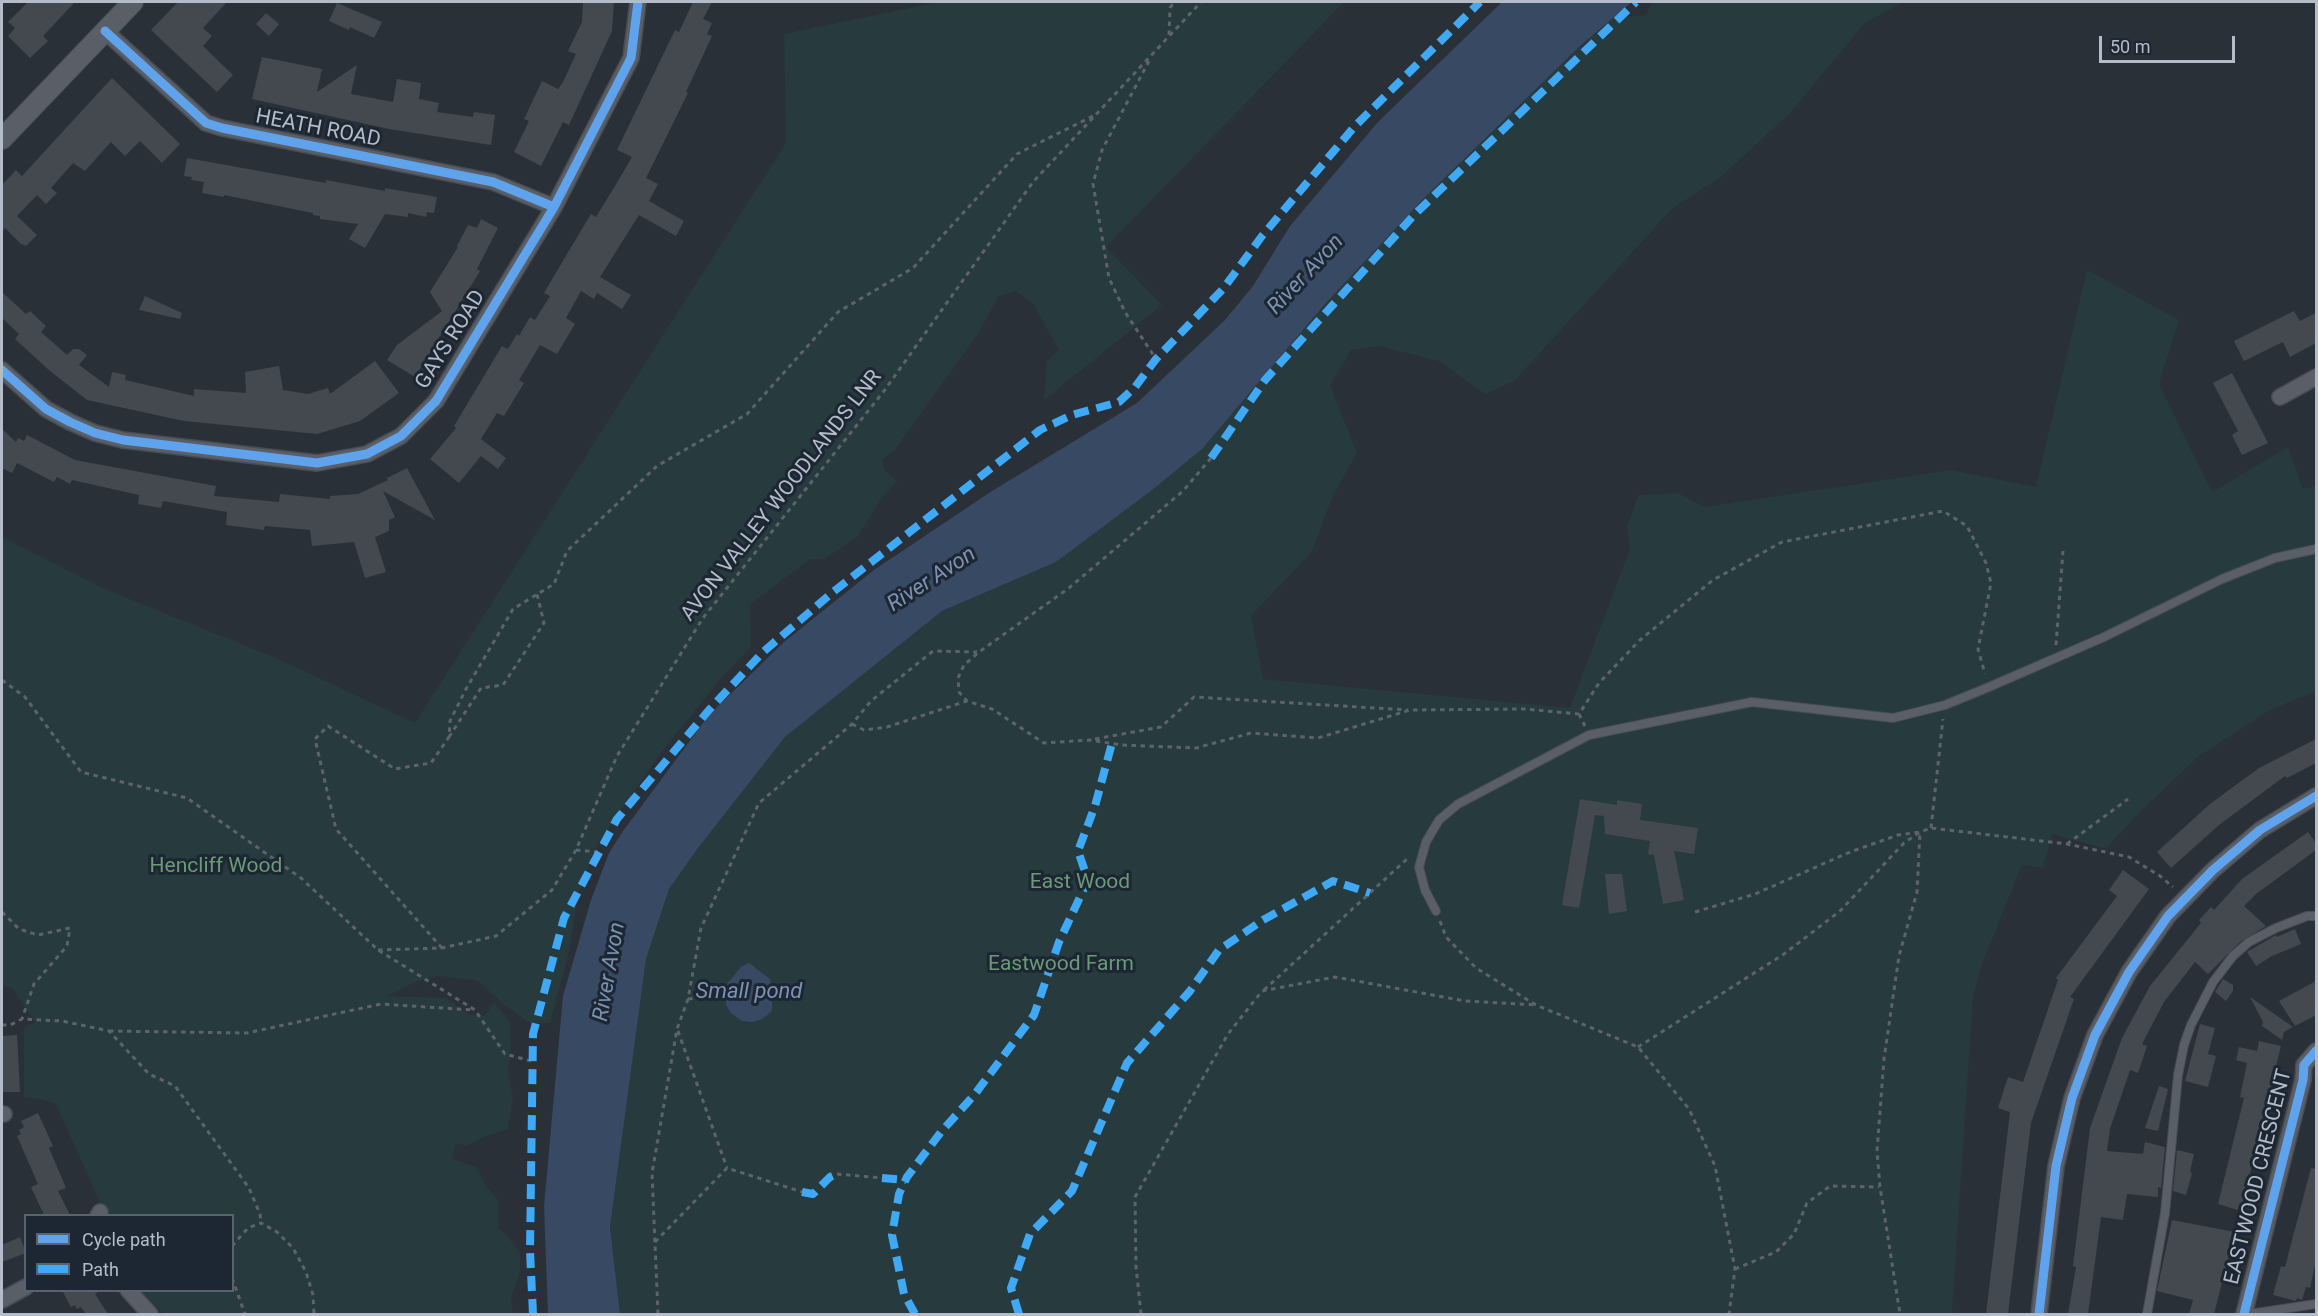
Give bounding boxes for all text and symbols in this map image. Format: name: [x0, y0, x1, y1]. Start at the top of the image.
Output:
scale bar: [2102, 24, 2238, 62]
text: 50 m: [2110, 36, 2150, 57]
street label: HEATH ROAD: [253, 105, 383, 153]
water label: River Avon: [1262, 229, 1350, 321]
street label: GAYS ROAD: [411, 286, 491, 394]
street label: AVON VALLEY WOODLANDS LNR: [676, 365, 888, 627]
water label: River Avon: [883, 542, 981, 618]
park label: Hencliff Wood: [150, 854, 282, 880]
park label: East Wood: [1030, 870, 1130, 896]
water label: River Avon: [588, 920, 632, 1024]
park label: Eastwood Farm: [988, 952, 1134, 978]
water label: Small pond: [696, 979, 802, 1005]
street label: EASTWOOD CRESCENT: [2220, 1067, 2298, 1287]
legend: [24, 1214, 234, 1292]
text: Cycle path: [82, 1229, 166, 1250]
text: Path: [82, 1259, 119, 1280]

